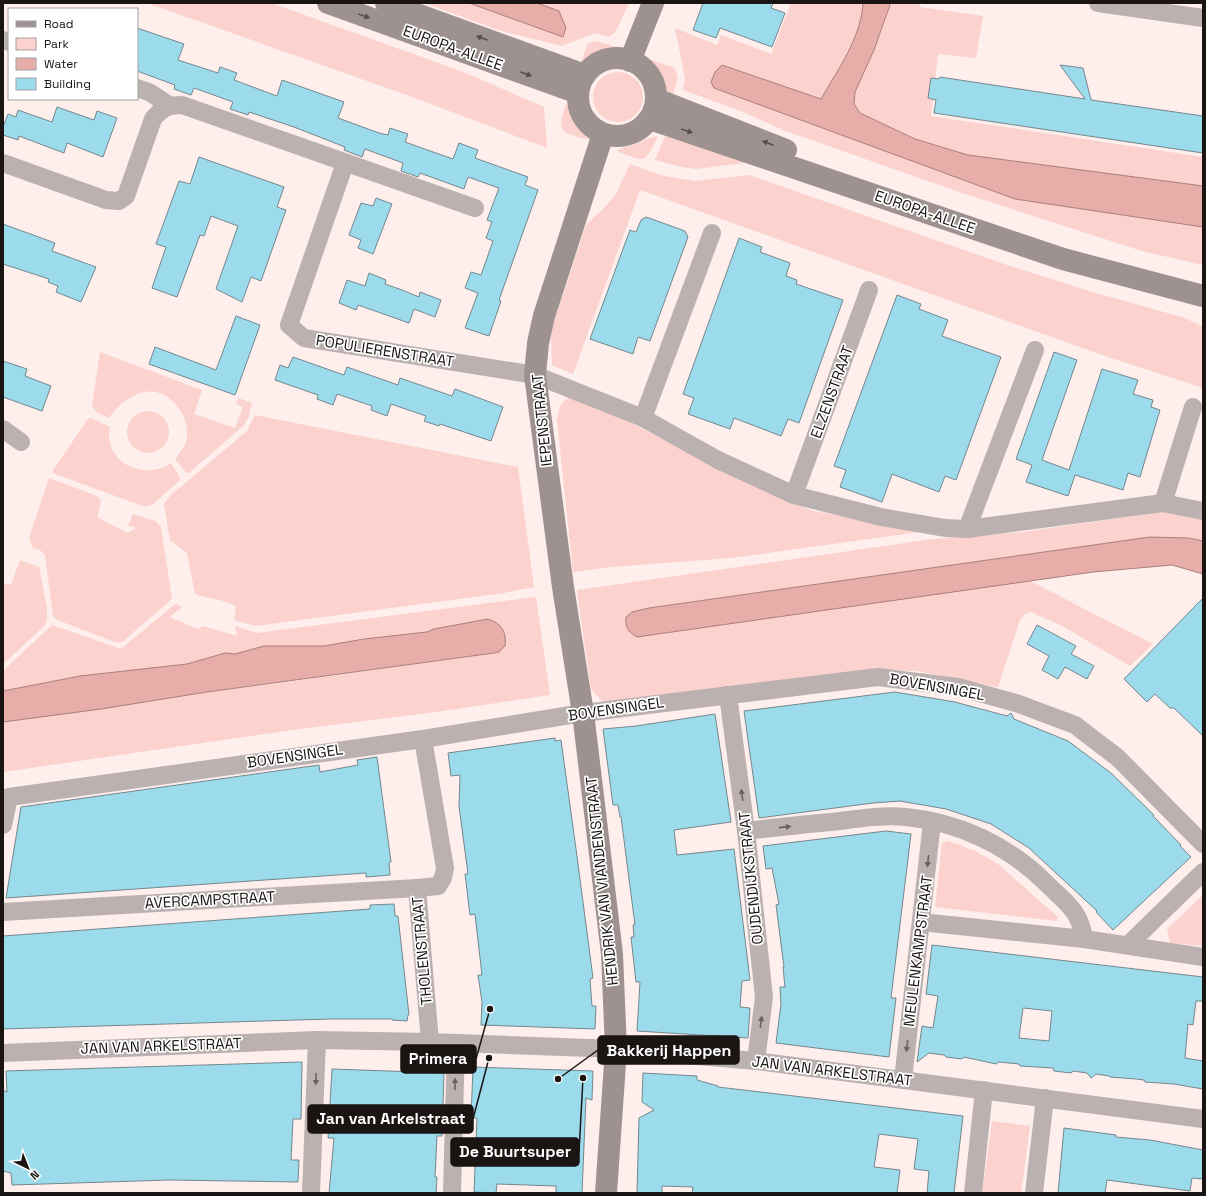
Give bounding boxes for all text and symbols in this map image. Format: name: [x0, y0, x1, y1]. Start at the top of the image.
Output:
legend: [8, 8, 138, 100]
one-way arrow: [359, 14, 371, 20]
text: Road: [44, 16, 73, 32]
street label: EUROPA-ALLEE: [401, 21, 506, 74]
one-way arrow: [476, 34, 488, 40]
text: Park: [44, 36, 69, 52]
text: Water: [44, 56, 78, 72]
one-way arrow: [521, 72, 533, 78]
text: Building: [44, 76, 91, 92]
one-way arrow: [681, 129, 693, 135]
one-way arrow: [762, 140, 773, 146]
street label: EUROPA-ALLEE: [873, 185, 978, 238]
street label: POPULIERENSTRAAT: [315, 330, 456, 371]
street label: ELZENSTRAAT: [806, 343, 857, 441]
street label: IEPENSTRAAT: [527, 373, 556, 467]
street label: BOVENSINGEL: [888, 669, 986, 704]
street label: BOVENSINGEL: [567, 692, 665, 725]
street label: BOVENSINGEL: [246, 739, 344, 772]
street label: HENDRIK VAN VIANDENSTRAAT: [581, 775, 622, 986]
one-way arrow: [739, 789, 745, 802]
street label: OUDENDIJKSTRAAT: [734, 810, 767, 945]
one-way arrow: [779, 823, 791, 830]
one-way arrow: [925, 855, 931, 867]
street label: MEULENKAMPSTRAAT: [899, 874, 936, 1028]
street label: AVERCAMPSTRAAT: [144, 887, 276, 912]
street label: THOLENSTRAAT: [407, 896, 436, 1006]
one-way arrow: [758, 1016, 764, 1028]
street label: JAN VAN ARKELSTRAAT: [80, 1033, 242, 1058]
callout: Bakkerij Happen: [598, 1036, 739, 1064]
text: Bakkerij Happen: [607, 1040, 731, 1061]
one-way arrow: [903, 1040, 910, 1052]
callout: Primera: [401, 1045, 476, 1073]
text: Primera: [409, 1048, 467, 1069]
street label: JAN VAN ARKELSTRAAT: [751, 1051, 913, 1090]
one-way arrow: [312, 1073, 319, 1085]
one-way arrow: [452, 1077, 458, 1090]
callout: Jan van Arkelstraat: [308, 1105, 473, 1133]
text: Jan van Arkelstraat: [316, 1108, 466, 1129]
callout: De Buurtsuper: [451, 1138, 579, 1166]
text: De Buurtsuper: [459, 1141, 571, 1162]
north arrow: [8, 1148, 48, 1188]
text: N: [27, 1168, 42, 1183]

